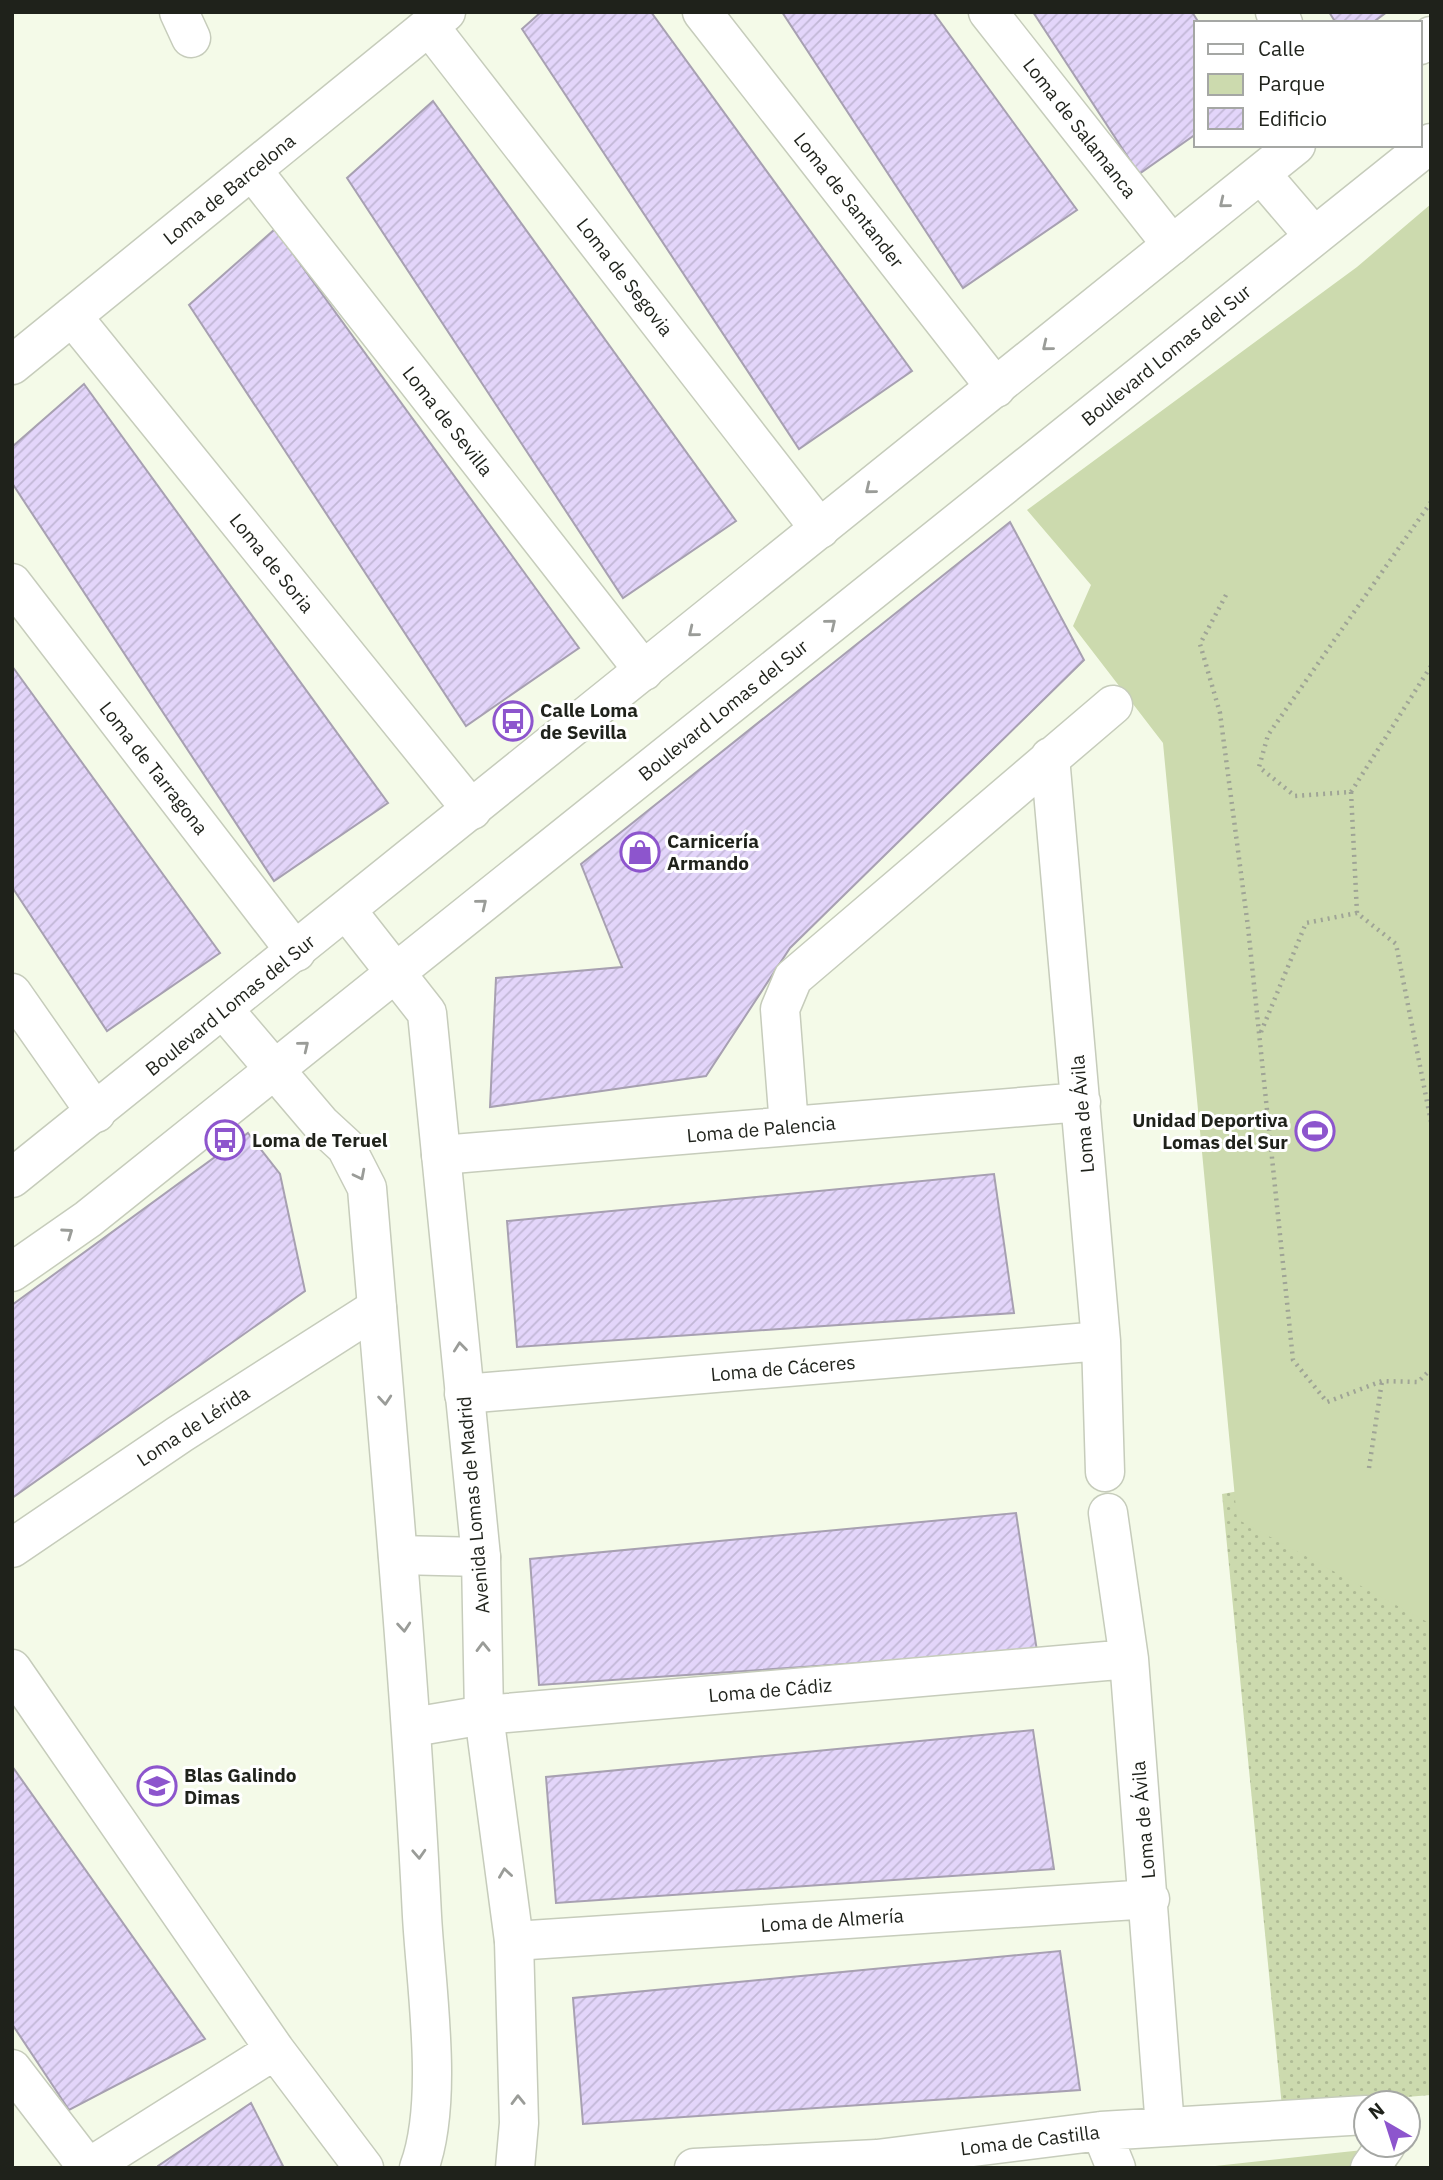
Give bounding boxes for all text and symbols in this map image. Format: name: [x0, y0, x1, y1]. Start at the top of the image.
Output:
legend: [1194, 21, 1422, 147]
text: Calle: [1258, 34, 1305, 62]
street label: Loma de Salamanca: [1018, 53, 1142, 203]
text: Parque: [1258, 69, 1325, 97]
text: Edificio: [1258, 104, 1327, 132]
street label: Loma de Barcelona: [158, 128, 300, 250]
street label: Loma de Santander: [789, 128, 909, 272]
one-way arrow: [1219, 195, 1231, 208]
street label: Loma de Segovia: [571, 213, 679, 341]
street label: Boulevard Lomas del Sur: [1076, 279, 1256, 431]
one-way arrow: [1042, 338, 1054, 351]
street label: Loma de Sevilla: [398, 361, 498, 481]
one-way arrow: [865, 481, 878, 493]
street label: Loma de Soria: [225, 509, 319, 617]
one-way arrow: [823, 619, 836, 632]
one-way arrow: [688, 623, 700, 636]
street label: Boulevard Lomas del Sur: [633, 634, 813, 786]
street label: Loma de Tarragona: [95, 697, 213, 839]
place label: Calle Loma de Sevilla: [540, 698, 638, 744]
bus stop icon: Calle Loma de Sevilla: [492, 700, 534, 742]
place label: Carnicería Armando: [667, 829, 759, 875]
shop icon: Carnicería Armando: [619, 831, 661, 873]
one-way arrow: [473, 900, 486, 912]
street label: Boulevard Lomas del Sur: [140, 929, 320, 1081]
one-way arrow: [296, 1042, 309, 1055]
street label: Loma de Ávila: [1065, 1054, 1099, 1174]
place label: Unidad Deportiva Lomas del Sur: [1132, 1108, 1288, 1154]
sports icon: Unidad Deportiva Lomas del Sur: [1294, 1110, 1336, 1152]
street label: Loma de Palencia: [686, 1111, 836, 1147]
bus stop icon: Loma de Teruel: [204, 1119, 246, 1161]
place label: Loma de Teruel: [252, 1128, 388, 1152]
one-way arrow: [352, 1168, 366, 1180]
one-way arrow: [60, 1229, 73, 1241]
one-way arrow: [452, 1341, 467, 1353]
street label: Loma de Cáceres: [709, 1350, 857, 1386]
street label: Loma de Lérida: [132, 1381, 254, 1471]
one-way arrow: [377, 1395, 392, 1406]
street label: Avenida Lomas de Madrid: [452, 1395, 494, 1615]
one-way arrow: [396, 1622, 411, 1633]
one-way arrow: [475, 1641, 491, 1651]
street label: Loma de Cádiz: [707, 1673, 833, 1707]
street label: Loma de Ávila: [1126, 1760, 1160, 1880]
place label: Blas Galindo Dimas: [184, 1763, 297, 1809]
school or university icon: Blas Galindo Dimas: [136, 1765, 178, 1807]
one-way arrow: [412, 1849, 427, 1860]
one-way arrow: [498, 1867, 513, 1879]
street label: Loma de Almería: [760, 1903, 904, 1937]
north arrow: [1352, 2089, 1422, 2159]
one-way arrow: [510, 2094, 526, 2104]
text: N: [1363, 2097, 1389, 2124]
street label: Loma de Castilla: [959, 2120, 1101, 2160]

